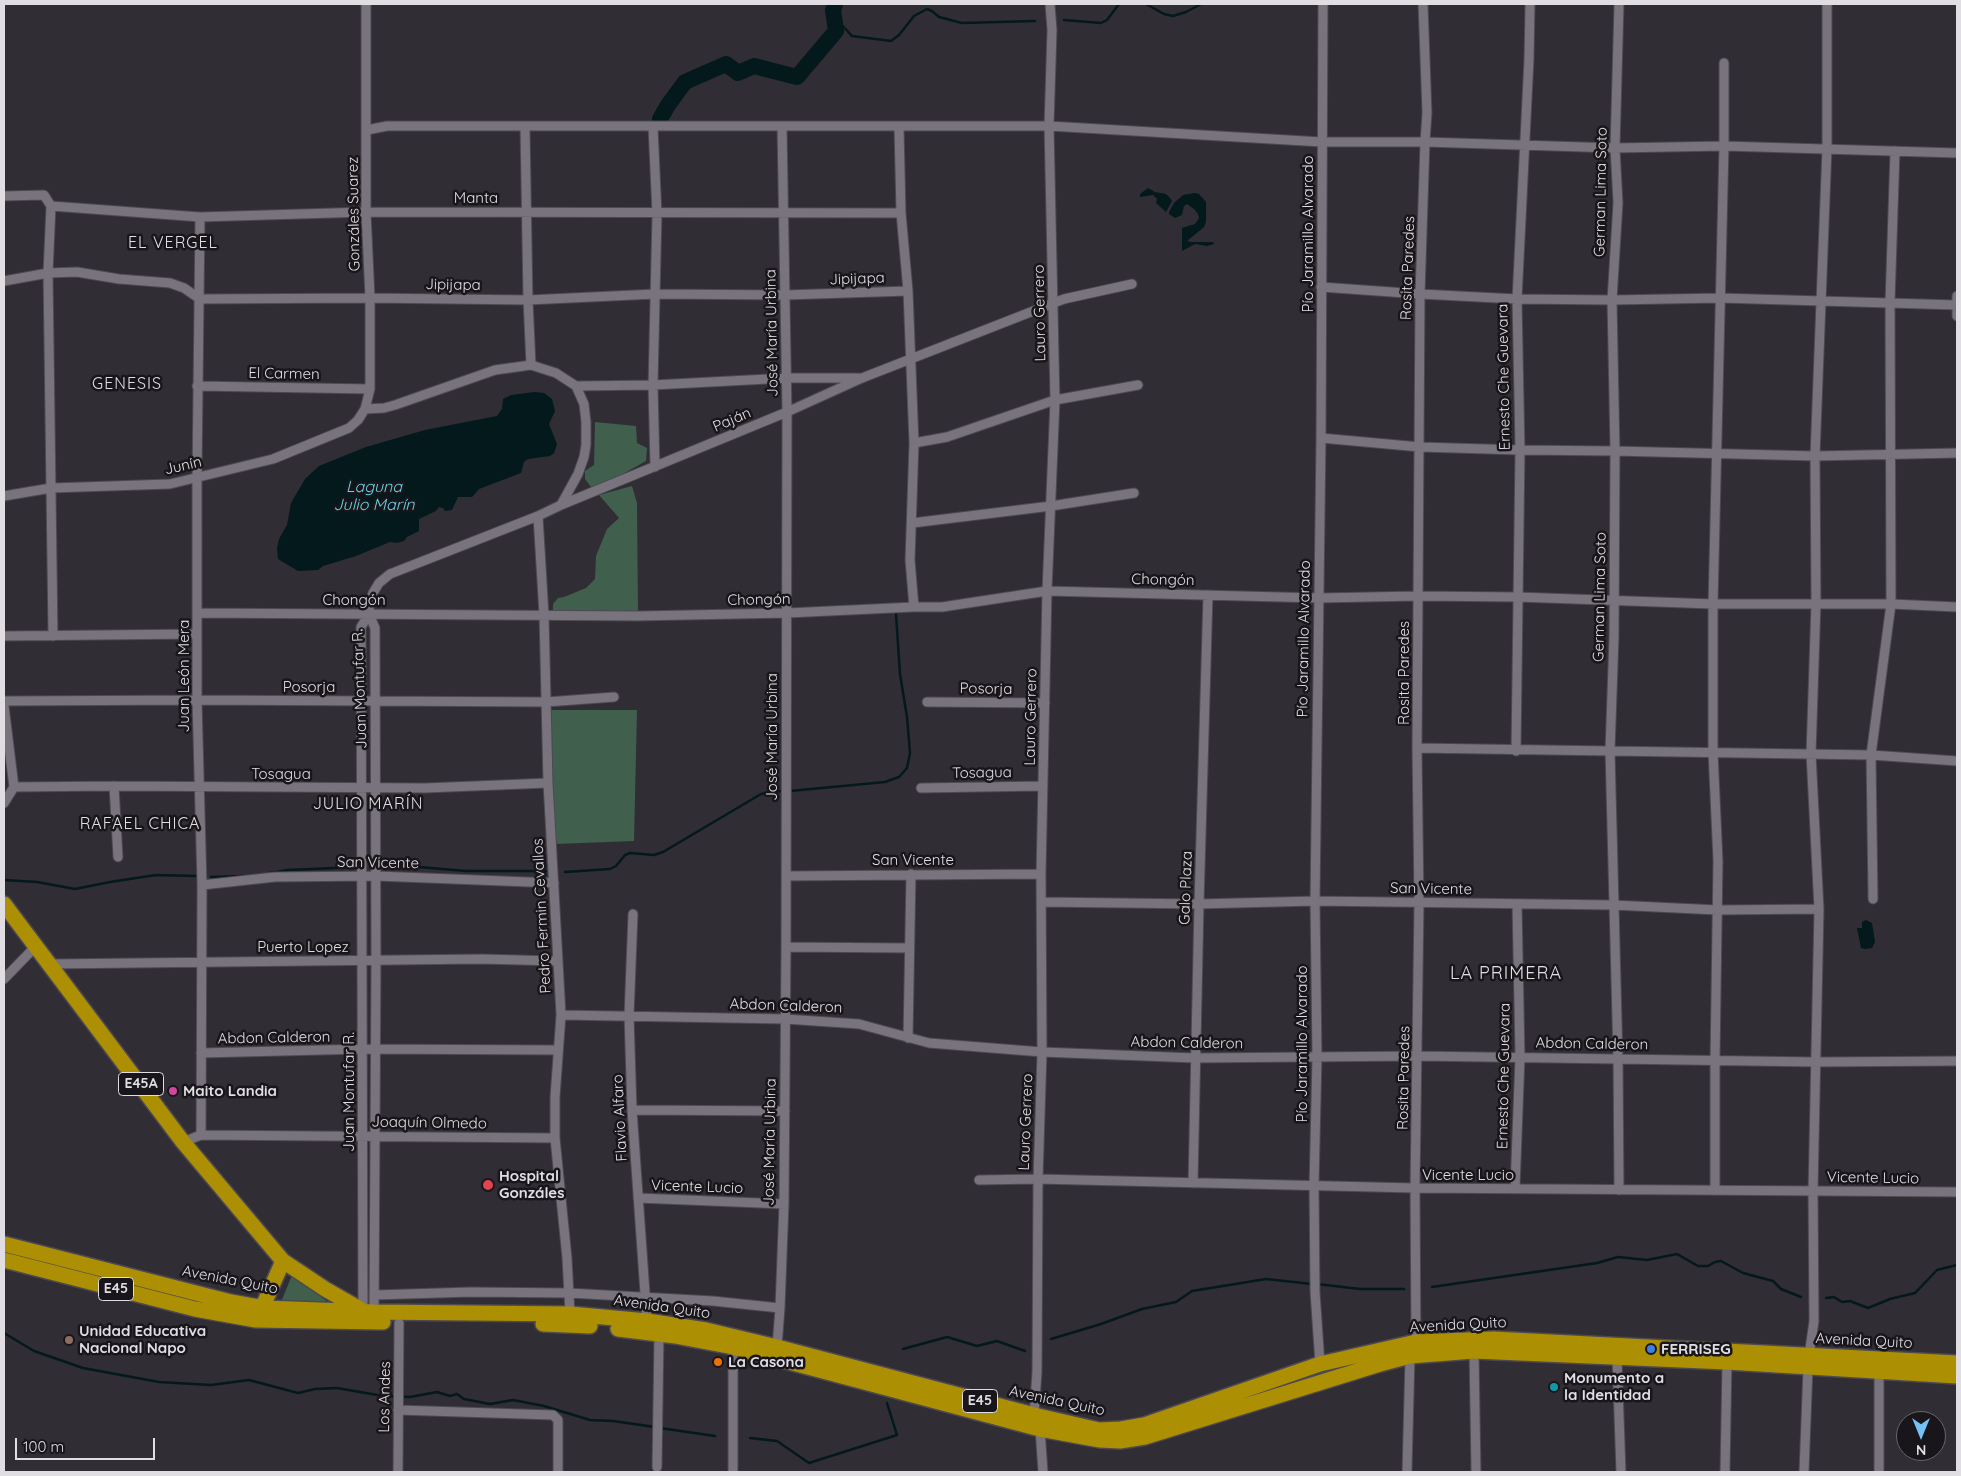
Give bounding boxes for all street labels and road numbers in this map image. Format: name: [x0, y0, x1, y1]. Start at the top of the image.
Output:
street label: German Lima Soto: [1591, 127, 1611, 257]
street label: Pío Jaramillo Alvarado: [1299, 155, 1317, 313]
street label: Gonzáles Suarez: [344, 157, 364, 271]
street label: Manta: [454, 189, 498, 207]
street label: Rosita Paredes: [1397, 216, 1419, 320]
street label: Lauro Gerrero: [1030, 264, 1050, 362]
street label: José María Urbina: [762, 269, 782, 397]
street label: Jipijapa: [829, 269, 885, 289]
street label: Jipijapa: [425, 276, 481, 294]
street label: Ernesto Che Guevara: [1494, 304, 1514, 450]
street label: El Carmen: [248, 364, 320, 384]
street label: Paján: [710, 404, 754, 436]
street label: Junín: [163, 453, 203, 479]
street label: German Lima Soto: [1590, 532, 1610, 662]
street label: Pío Jaramillo Alvarado: [1294, 560, 1314, 718]
street label: Chongón: [1131, 570, 1195, 590]
street label: Chongón: [727, 590, 791, 610]
street label: Chongón: [322, 591, 386, 609]
street label: Juan León Mera: [175, 620, 193, 732]
street label: Rosita Paredes: [1395, 621, 1413, 725]
street label: Juan Montufar R.: [349, 629, 371, 749]
street label: Lauro Gerrero: [1021, 668, 1041, 766]
street label: José María Urbina: [763, 673, 781, 801]
street label: Posorja: [283, 678, 335, 696]
street label: Posorja: [959, 680, 1013, 698]
street label: Tosagua: [952, 763, 1012, 783]
street label: Tosagua: [251, 765, 311, 783]
street label: Pedro Fermin Cevallos: [529, 838, 555, 994]
street label: San Vicente: [872, 851, 954, 869]
street label: Galo Plaza: [1176, 851, 1196, 925]
street label: San Vicente: [337, 853, 419, 873]
street label: San Vicente: [1390, 879, 1472, 899]
street label: Puerto Lopez: [257, 938, 349, 956]
street label: Pío Jaramillo Alvarado: [1293, 965, 1311, 1123]
street label: Abdon Calderon: [729, 995, 843, 1017]
street label: Ernesto Che Guevara: [1494, 1003, 1514, 1149]
street label: Rosita Paredes: [1394, 1026, 1414, 1130]
street label: Abdon Calderon: [218, 1028, 330, 1048]
street label: Juan Montufar R.: [340, 1032, 358, 1152]
street label: Abdon Calderon: [1131, 1033, 1243, 1053]
street label: Abdon Calderon: [1536, 1034, 1648, 1054]
road number: E45A: [118, 1072, 164, 1096]
street label: Lauro Gerrero: [1015, 1073, 1037, 1171]
street label: Flavio Alfaro: [609, 1074, 631, 1162]
street label: José María Urbina: [760, 1078, 780, 1206]
street label: Joaquín Olmedo: [371, 1113, 487, 1133]
street label: Vicente Lucio: [1422, 1166, 1514, 1184]
street label: Vicente Lucio: [1827, 1168, 1919, 1188]
street label: Vicente Lucio: [651, 1176, 743, 1198]
street label: Avenida Quito: [181, 1262, 279, 1298]
road number: E45: [98, 1278, 134, 1300]
street label: Avenida Quito: [613, 1291, 711, 1323]
street label: Avenida Quito: [1409, 1313, 1507, 1337]
street label: Avenida Quito: [1815, 1329, 1913, 1353]
street label: Los Andes: [375, 1361, 395, 1433]
street label: Avenida Quito: [1008, 1382, 1106, 1420]
road number: E45: [962, 1390, 998, 1412]

